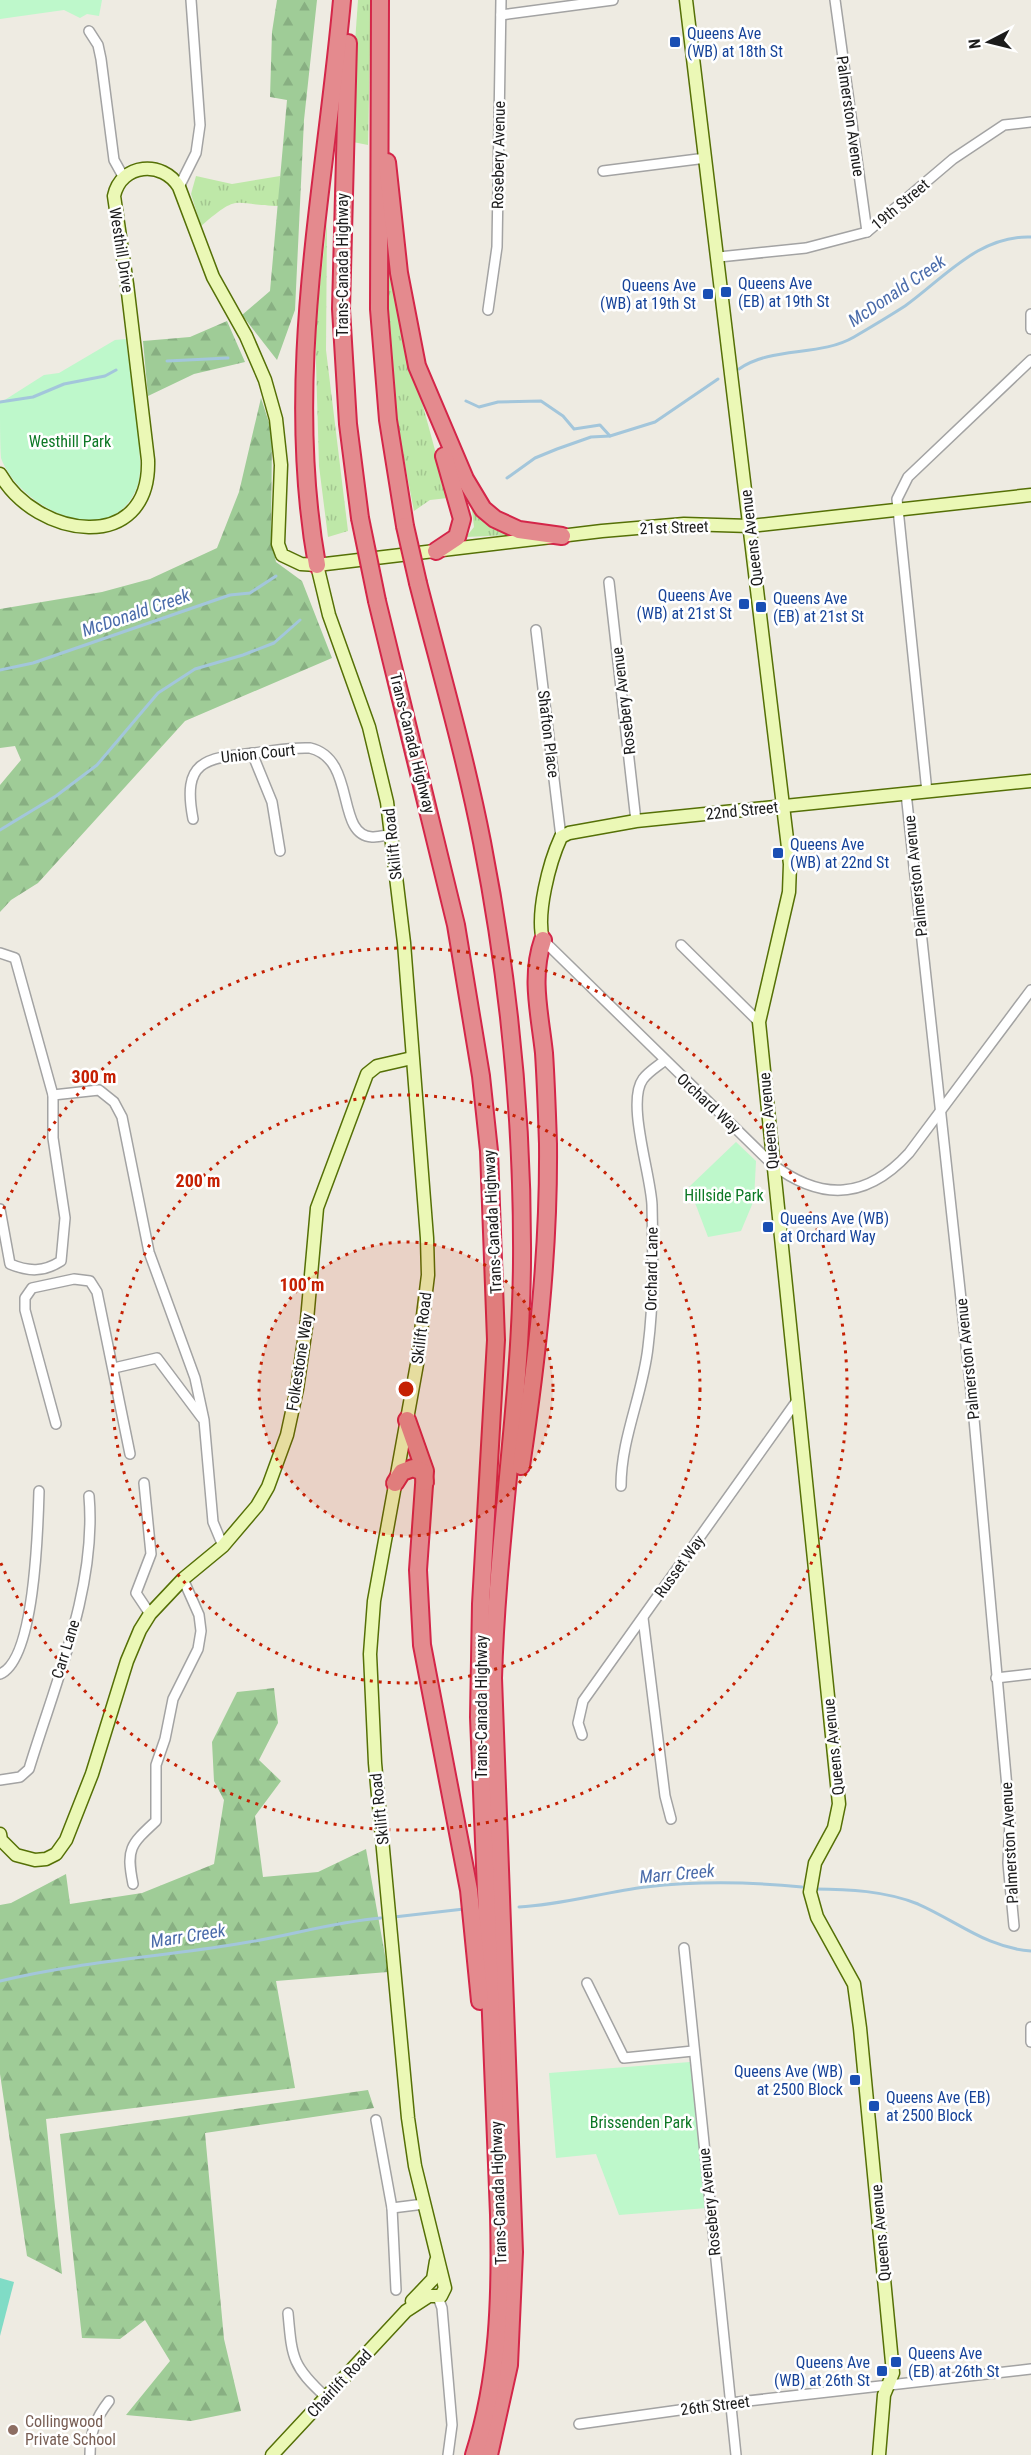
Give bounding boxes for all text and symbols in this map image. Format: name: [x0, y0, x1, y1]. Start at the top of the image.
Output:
north arrow: [959, 12, 1019, 72]
place label: Queens Ave (WB) at 18th St: [687, 24, 783, 61]
marker: Queens Ave (WB) at 18th St: [668, 35, 682, 49]
text: N: [965, 38, 985, 50]
street label: Palmerston Avenue: [833, 54, 868, 178]
street label: Rosebery Avenue: [488, 101, 509, 209]
street label: 19th Street: [868, 175, 933, 234]
street label: Trans-Canada Highway: [333, 193, 352, 337]
street label: Westhill Drive: [105, 206, 138, 294]
water label: McDonald Creek: [844, 250, 950, 331]
place label: Queens Ave (EB) at 19th St: [738, 274, 830, 311]
place label: Queens Ave (WB) at 19th St: [600, 276, 696, 313]
marker: Queens Ave (EB) at 19th St: [719, 285, 733, 299]
marker: Queens Ave (WB) at 19th St: [701, 287, 715, 301]
park label: Westhill Park: [29, 432, 112, 451]
street label: Queens Avenue: [736, 489, 767, 587]
street label: 21st Street: [639, 517, 709, 538]
water label: McDonald Creek: [79, 584, 194, 641]
place label: Queens Ave (WB) at 21st St: [637, 586, 732, 623]
place label: Queens Ave (EB) at 21st St: [773, 589, 864, 626]
marker: Queens Ave (WB) at 21st St: [737, 597, 751, 611]
marker: Queens Ave (EB) at 21st St: [754, 600, 768, 614]
street label: Rosebery Avenue: [607, 646, 640, 756]
street label: Trans-Canada Highway: [386, 671, 439, 816]
street label: Shafton Place: [534, 689, 563, 779]
street label: Union Court: [220, 740, 296, 767]
street label: 22nd Street: [705, 797, 779, 824]
street label: Skilift Road: [379, 807, 406, 881]
street label: Palmerston Avenue: [900, 814, 931, 938]
place label: Queens Ave (WB) at 22nd St: [790, 835, 889, 872]
marker: Queens Ave (WB) at 22nd St: [771, 846, 785, 860]
text: 300 m: [72, 1066, 116, 1087]
street label: Orchard Way: [673, 1069, 744, 1138]
street label: Queens Avenue: [755, 1072, 782, 1170]
street label: Trans-Canada Highway: [479, 1149, 506, 1294]
text: 200 m: [176, 1170, 220, 1191]
park label: Hillside Park: [684, 1186, 765, 1205]
place label: Queens Ave (WB) at Orchard Way: [780, 1209, 889, 1246]
marker: Queens Ave (WB) at Orchard Way: [761, 1220, 775, 1234]
street label: Orchard Lane: [641, 1227, 662, 1311]
text: 100 m: [280, 1274, 324, 1295]
street label: Skilift Road: [408, 1291, 435, 1365]
street label: Palmerston Avenue: [952, 1297, 983, 1421]
street label: Folkestone Way: [282, 1311, 317, 1412]
centre of rings: [396, 1379, 416, 1399]
street label: Russet Way: [650, 1531, 709, 1601]
street label: Carr Lane: [48, 1617, 83, 1681]
street label: Trans-Canada Highway: [472, 1635, 491, 1779]
street label: Queens Avenue: [819, 1698, 848, 1796]
street label: Skilift Road: [366, 1772, 393, 1846]
street label: Palmerston Avenue: [997, 1782, 1022, 1904]
water label: Marr Creek: [638, 1860, 717, 1887]
water label: Marr Creek: [149, 1919, 228, 1952]
place label: Queens Ave (WB) at 2500 Block: [734, 2062, 844, 2099]
marker: Queens Ave (WB) at 2500 Block: [848, 2073, 862, 2087]
place label: Queens Ave (EB) at 2500 Block: [886, 2088, 991, 2125]
marker: Queens Ave (EB) at 2500 Block: [867, 2099, 881, 2113]
park label: Brissenden Park: [590, 2113, 693, 2132]
street label: Trans-Canada Highway: [486, 2120, 511, 2265]
street label: Rosebery Avenue: [694, 2147, 725, 2257]
street label: Queens Avenue: [867, 2184, 894, 2282]
place label: Queens Ave (EB) at 26th St: [908, 2344, 1000, 2381]
street label: Chairlift Road: [303, 2345, 376, 2421]
place label: Queens Ave (WB) at 26th St: [774, 2353, 870, 2390]
marker: Queens Ave (EB) at 26th St: [889, 2355, 903, 2369]
marker: Queens Ave (WB) at 26th St: [875, 2364, 889, 2378]
street label: 26th Street: [679, 2392, 751, 2419]
place label: Collingwood Private School: [25, 2412, 116, 2449]
marker: Collingwood Private School: [6, 2423, 20, 2437]

